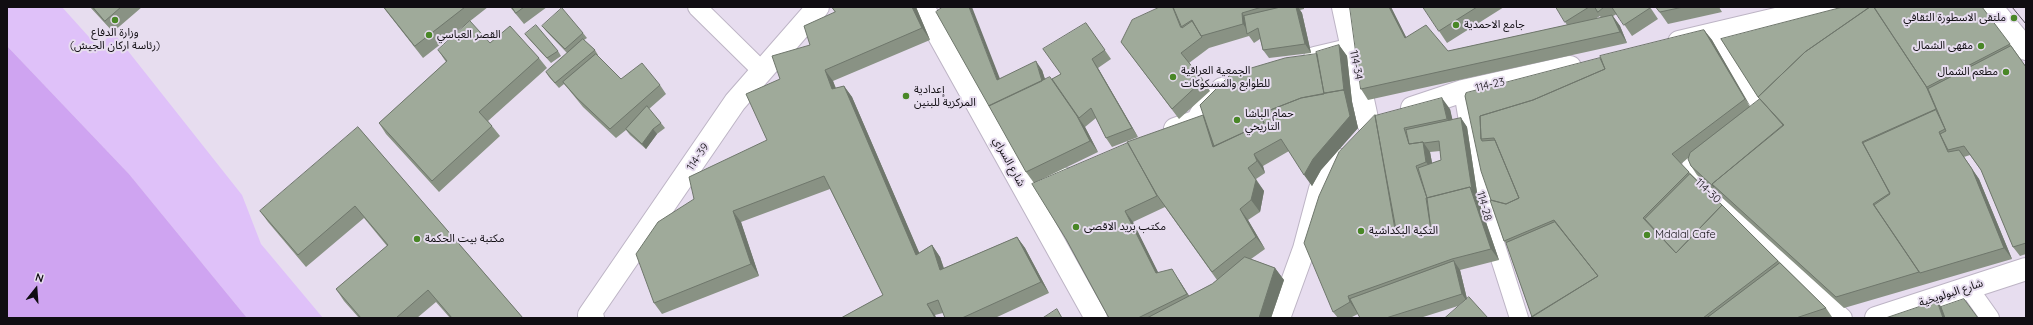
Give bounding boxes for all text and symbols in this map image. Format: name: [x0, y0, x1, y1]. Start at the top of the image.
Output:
place label: ملتقى الاسطورة الثقافي: [1903, 11, 2006, 25]
marker: ملتقى الاسطورة الثقافي: [2009, 13, 2019, 23]
marker: وزارة الدفاع (رئاسة اركان الجيش): [110, 15, 120, 25]
place label: جامع الاحمدية: [1464, 18, 1525, 32]
marker: جامع الاحمدية: [1451, 20, 1461, 30]
place label: وزارة الدفاع (رئاسة اركان الجيش): [70, 26, 160, 52]
place label: القصر العباسي: [437, 28, 501, 42]
marker: القصر العباسي: [424, 30, 434, 40]
place label: مقهی الشمال: [1913, 39, 1973, 53]
marker: مقهی الشمال: [1976, 41, 1986, 51]
street label: 114-34: [1347, 49, 1365, 81]
place label: الجمعية العراقية للطوابع والمسكوكات: [1181, 64, 1270, 90]
place label: مطعم الشمال: [1937, 65, 1998, 79]
marker: مطعم الشمال: [2001, 67, 2011, 77]
marker: الجمعية العراقية للطوابع والمسكوكات: [1168, 72, 1178, 82]
street label: 114-23: [1474, 75, 1506, 95]
place label: إعدادية المركزية للبنين: [914, 83, 976, 109]
marker: إعدادية المركزية للبنين: [901, 91, 911, 101]
place label: حمام الباشا التاريخي: [1245, 107, 1294, 133]
marker: حمام الباشا التاريخي: [1232, 115, 1242, 125]
street label: شارع السراي: [990, 135, 1028, 189]
street label: 114-39: [684, 141, 712, 173]
street label: 114-30: [1692, 176, 1724, 206]
street label: 114-28: [1474, 190, 1494, 222]
place label: مكتب بريد الاقصى: [1084, 220, 1166, 234]
marker: مكتب بريد الاقصى: [1071, 222, 1081, 232]
place label: التكية البكداشية: [1369, 224, 1438, 238]
marker: التكية البكداشية: [1356, 226, 1366, 236]
place label: Mdalal Cafe: [1655, 228, 1716, 242]
marker: Mdalal Cafe: [1642, 230, 1652, 240]
place label: مكتبة بيت الحكمة: [425, 232, 504, 246]
marker: مكتبة بيت الحكمة: [412, 234, 422, 244]
north arrow: [16, 269, 56, 309]
text: N: [34, 270, 45, 285]
street label: شارع البولويخية: [1917, 276, 1985, 310]

